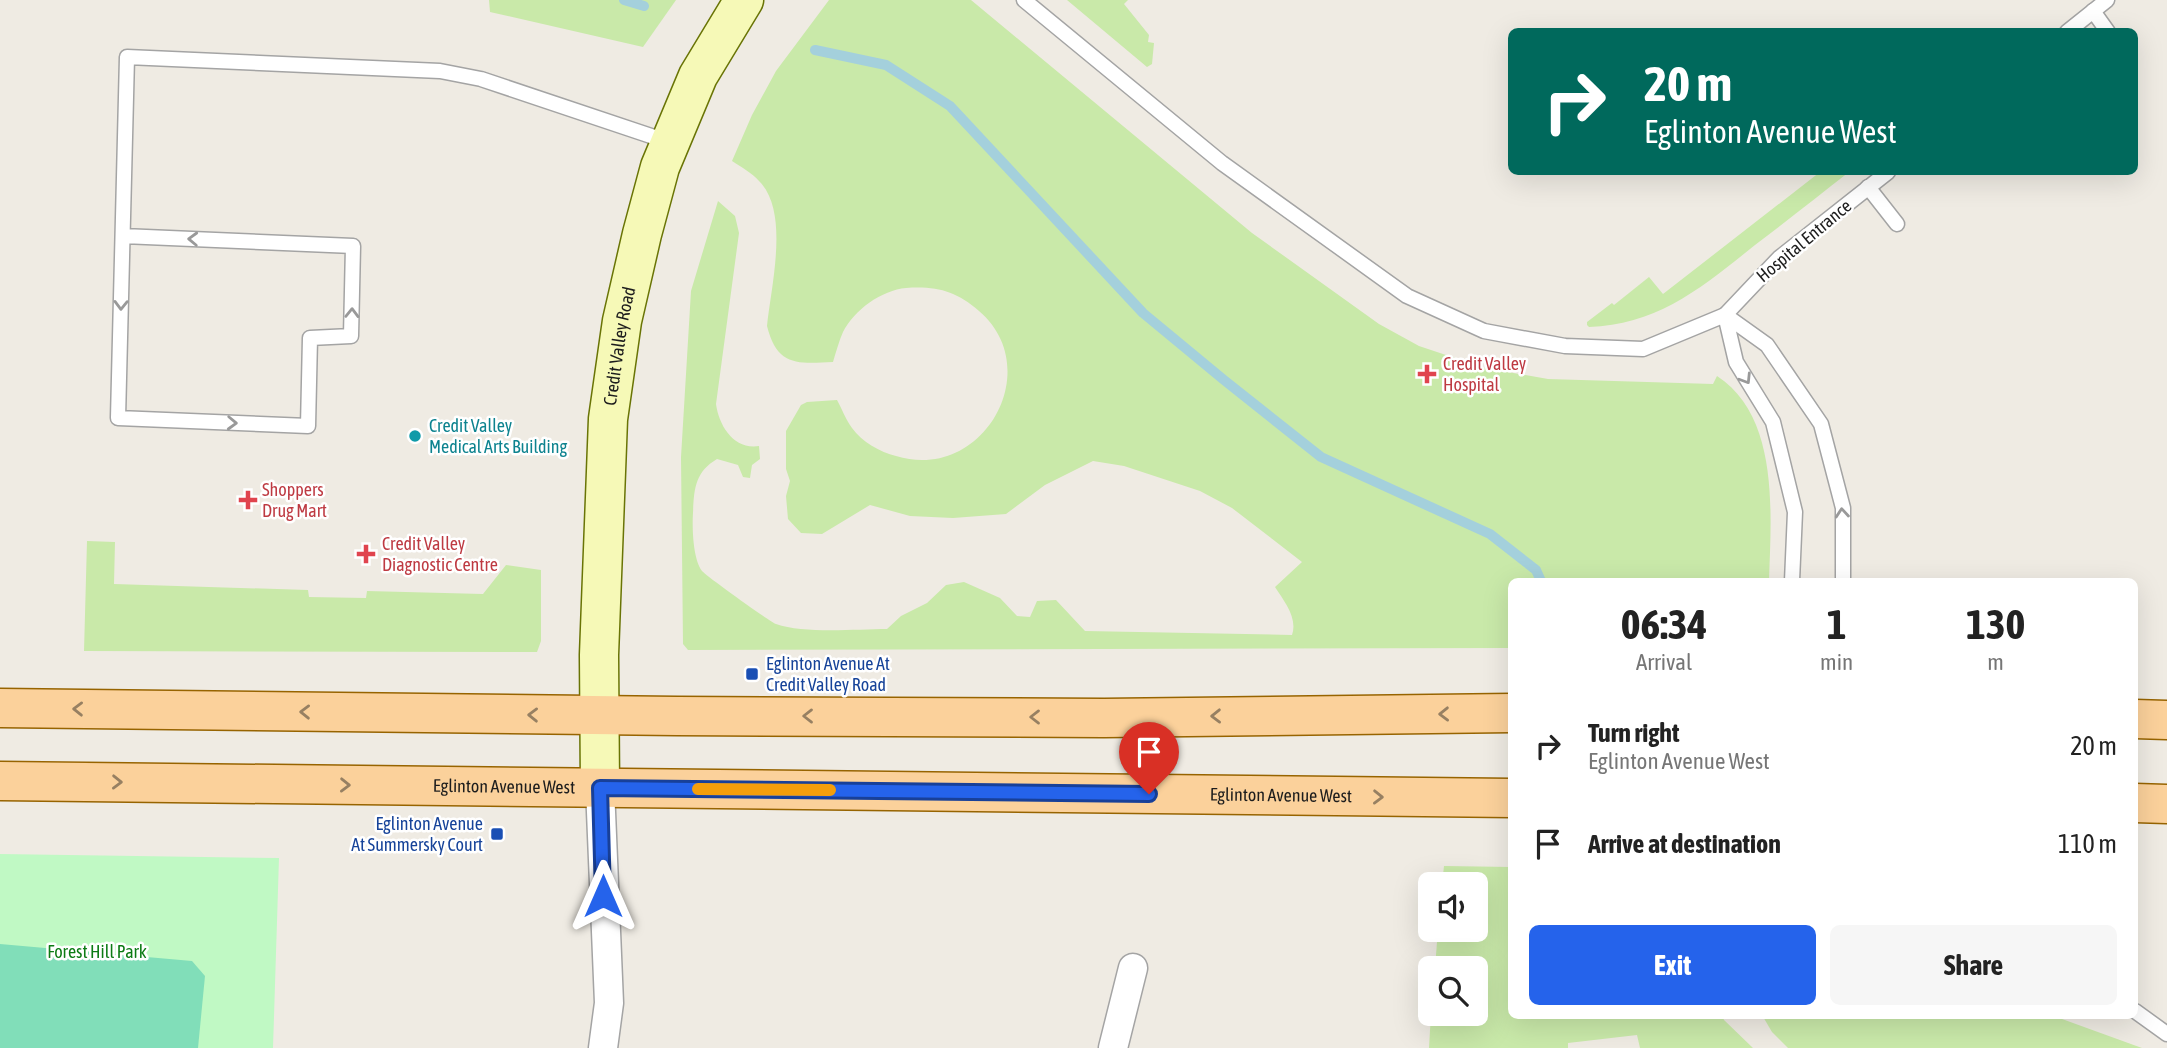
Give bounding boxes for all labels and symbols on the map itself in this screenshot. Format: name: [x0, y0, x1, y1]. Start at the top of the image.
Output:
street label: Hospital Entrance: [1752, 195, 1855, 286]
one-way arrow: [187, 232, 198, 247]
street label: Credit Valley Road: [599, 285, 640, 407]
one-way arrow: [113, 300, 129, 310]
one-way arrow: [344, 308, 359, 319]
place label: Credit Valley Hospital: [1443, 353, 1526, 395]
marker: Credit Valley Hospital: [1417, 364, 1437, 384]
one-way arrow: [1737, 371, 1750, 384]
one-way arrow: [227, 415, 238, 430]
place label: Credit Valley Medical Arts Building: [429, 415, 567, 457]
marker: Credit Valley Medical Arts Building: [407, 428, 423, 444]
place label: Shoppers Drug Mart: [262, 479, 327, 521]
marker: Shoppers Drug Mart: [240, 492, 256, 508]
one-way arrow: [1835, 507, 1850, 518]
place label: Credit Valley Diagnostic Centre: [382, 533, 498, 575]
marker: Credit Valley Diagnostic Centre: [356, 544, 376, 564]
place label: Eglinton Avenue At Credit Valley Road: [766, 653, 890, 695]
marker: Eglinton Avenue At Credit Valley Road: [744, 666, 760, 682]
one-way arrow: [72, 701, 83, 716]
one-way arrow: [299, 704, 310, 720]
one-way arrow: [1438, 706, 1449, 722]
one-way arrow: [527, 707, 537, 723]
one-way arrow: [802, 708, 813, 724]
one-way arrow: [1030, 709, 1040, 725]
one-way arrow: [1211, 709, 1222, 724]
pin: [1119, 722, 1179, 794]
one-way arrow: [112, 775, 123, 790]
street label: Eglinton Avenue West: [433, 775, 575, 797]
one-way arrow: [340, 777, 350, 793]
street label: Eglinton Avenue West: [1210, 784, 1352, 806]
one-way arrow: [1373, 789, 1384, 804]
place label: Eglinton Avenue At Summersky Court: [351, 813, 483, 855]
marker: Eglinton Avenue At Summersky Court: [489, 826, 505, 842]
position arrow: [566, 859, 640, 933]
park label: Forest Hill Park: [47, 941, 147, 962]

